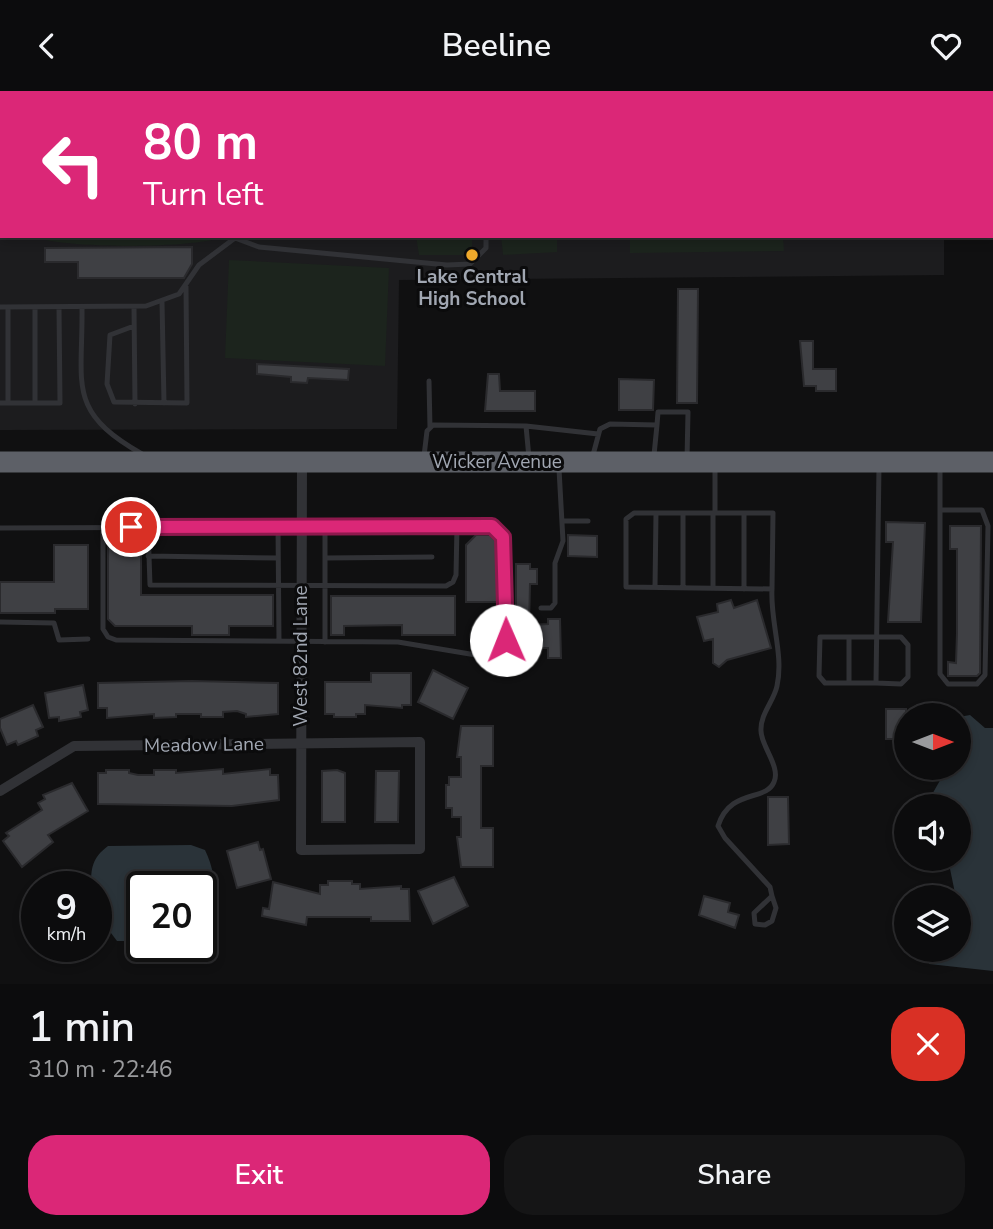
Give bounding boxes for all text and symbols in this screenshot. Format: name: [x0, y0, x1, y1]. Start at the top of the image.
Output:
text: Beeline: [442, 24, 551, 67]
icon: back: [28, 27, 66, 65]
icon: heart: [927, 27, 965, 65]
text: 80 m: [143, 109, 258, 176]
icon: left: [28, 119, 119, 210]
text: Turn left: [143, 173, 263, 216]
marker: Lake Central High School: [464, 247, 480, 263]
place label: Lake Central High School: [416, 264, 528, 312]
street label: Wicker Avenue: [432, 449, 562, 475]
pin: [101, 497, 161, 557]
icon: arrive: [112, 508, 150, 546]
street label: West 82nd Lane: [288, 585, 314, 727]
position arrow: [469, 603, 543, 677]
north arrow: [894, 703, 971, 781]
map controls: [894, 703, 971, 962]
street label: Meadow Lane: [144, 731, 264, 759]
button: sound: [894, 794, 971, 871]
speed limit sign: 20: [126, 871, 217, 962]
text: 9: [56, 884, 77, 931]
button: layers: [894, 885, 971, 962]
text: km/h: [47, 922, 86, 946]
text: 1 min: [28, 999, 135, 1056]
button: close: [891, 1007, 965, 1081]
text: 310 m · 22:46: [28, 1054, 173, 1085]
button: Exit: [28, 1135, 490, 1215]
button: Share: [504, 1135, 965, 1215]

